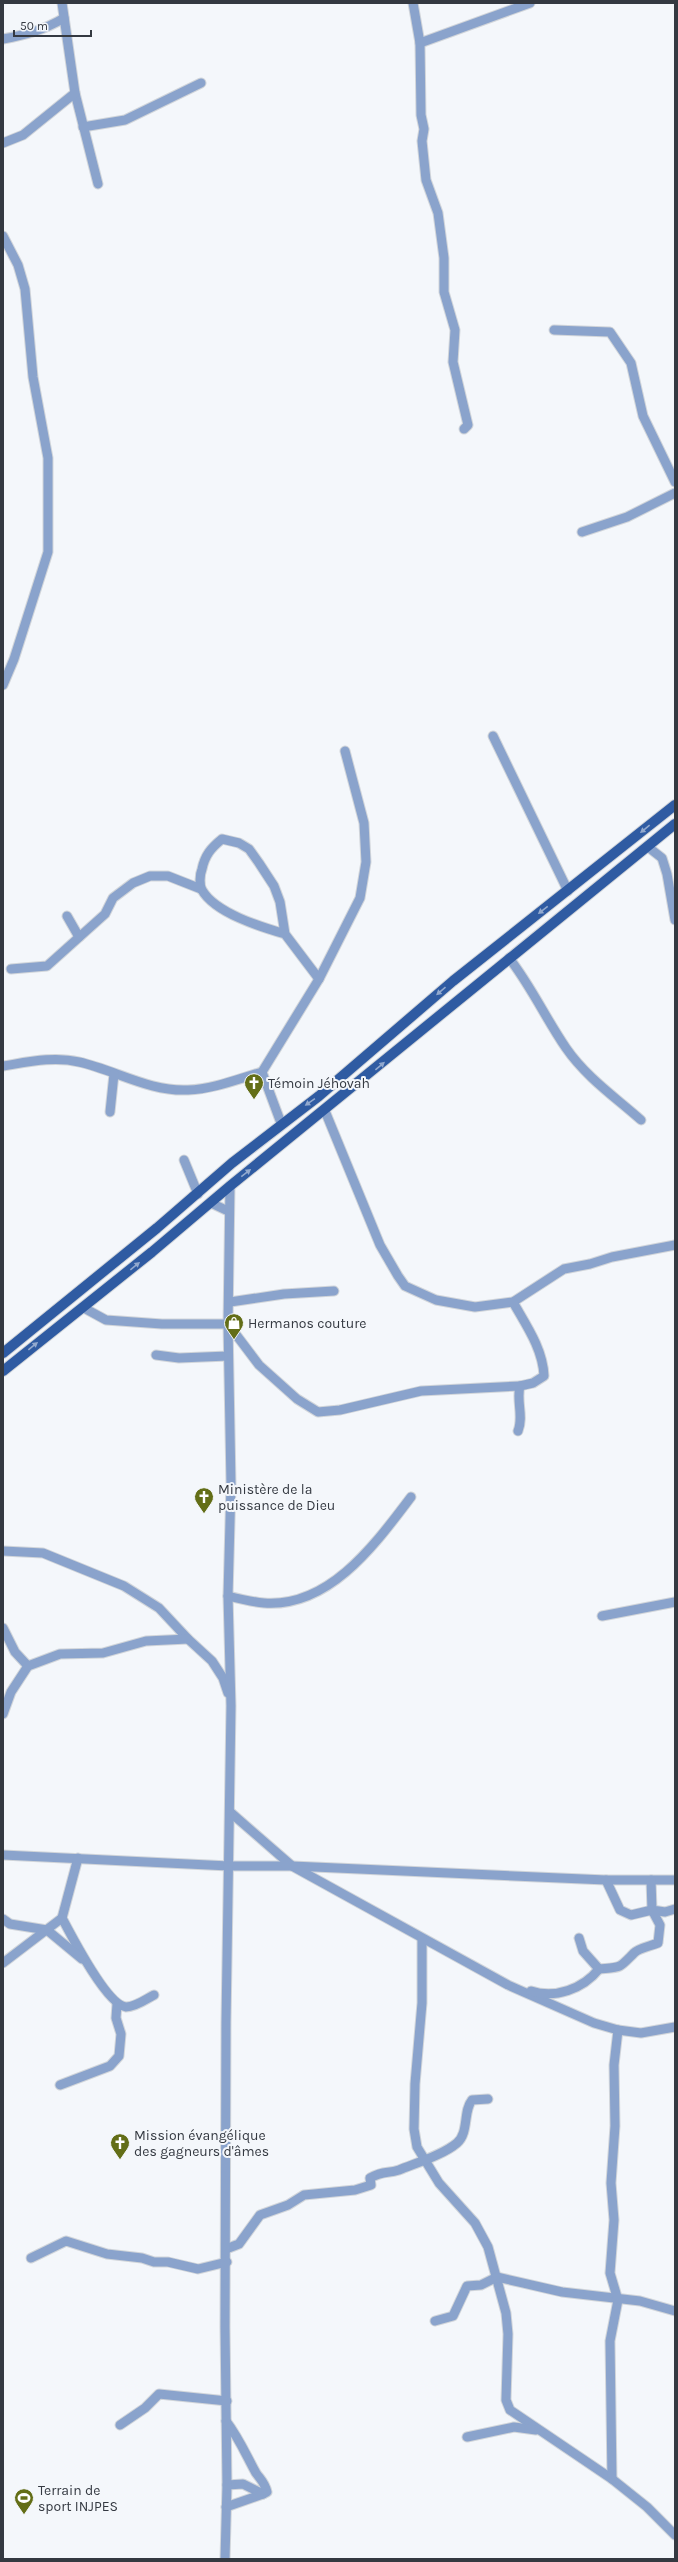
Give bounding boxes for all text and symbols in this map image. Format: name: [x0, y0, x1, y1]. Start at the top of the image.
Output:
scale bar: [14, 12, 91, 38]
text: 50 m: [20, 19, 48, 33]
one-way arrow: [639, 825, 650, 834]
one-way arrow: [537, 906, 548, 915]
one-way arrow: [436, 987, 447, 996]
one-way arrow: [375, 1061, 385, 1070]
church icon: Témoin Jéhovah: [243, 1072, 265, 1100]
place label: Témoin Jéhovah: [268, 1075, 370, 1092]
one-way arrow: [305, 1098, 315, 1106]
one-way arrow: [240, 1169, 251, 1178]
one-way arrow: [130, 1261, 141, 1270]
shop icon: Hermanos couture: [223, 1312, 245, 1340]
place label: Hermanos couture: [248, 1315, 367, 1332]
one-way arrow: [28, 1342, 39, 1351]
place label: Ministère de la puissance de Dieu: [218, 1481, 335, 1514]
church icon: Ministère de la puissance de Dieu: [193, 1486, 215, 1514]
place label: Mission évangélique des gagneurs d'âmes: [134, 2127, 269, 2160]
church icon: Mission évangélique des gagneurs d'âmes: [109, 2132, 131, 2160]
place label: Terrain de sport INJPES: [38, 2482, 118, 2515]
sports icon: Terrain de sport INJPES: [13, 2487, 35, 2515]

